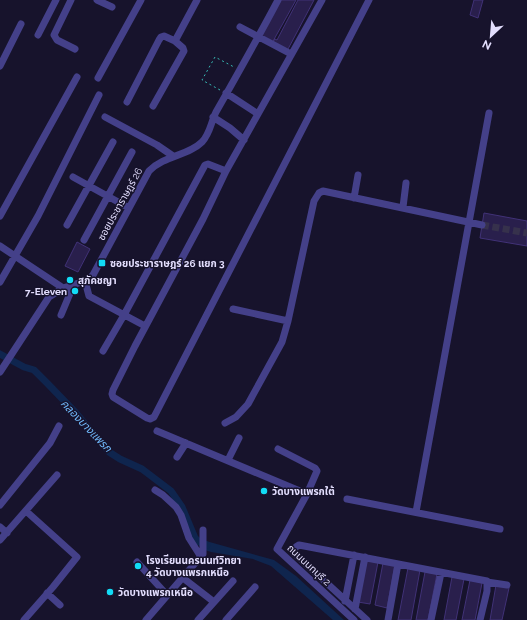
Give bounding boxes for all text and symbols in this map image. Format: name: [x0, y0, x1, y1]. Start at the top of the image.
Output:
north arrow: [471, 16, 511, 56]
text: N: [480, 37, 493, 52]
street label: ซอยประชาราษฎร์ 26: [96, 166, 144, 242]
marker: ซอยประชาราษฎร์ 26 แยก 3: [97, 258, 107, 268]
place label: ซอยประชาราษฎร์ 26 แยก 3: [110, 258, 225, 269]
marker: สุภัคชญา: [65, 275, 75, 285]
place label: สุภัคชญา: [78, 275, 117, 287]
place label: 7-Eleven: [25, 286, 67, 297]
marker: 7-Eleven: [70, 286, 80, 296]
water label: คลองบางแพรก: [58, 397, 115, 455]
place label: วัดบางแพรกใต้: [272, 485, 335, 497]
marker: วัดบางแพรกใต้: [259, 486, 269, 496]
street label: ถนนนนทบุรี 2: [284, 542, 333, 589]
place label: โรงเรียนนครนนท์วิทยา 4 วัดบางแพรกเหนือ: [146, 554, 241, 578]
marker: โรงเรียนนครนนท์วิทยา 4 วัดบางแพรกเหนือ: [133, 561, 143, 571]
marker: วัดบางแพรกเหนือ: [105, 587, 115, 597]
place label: วัดบางแพรกเหนือ: [118, 587, 193, 598]

